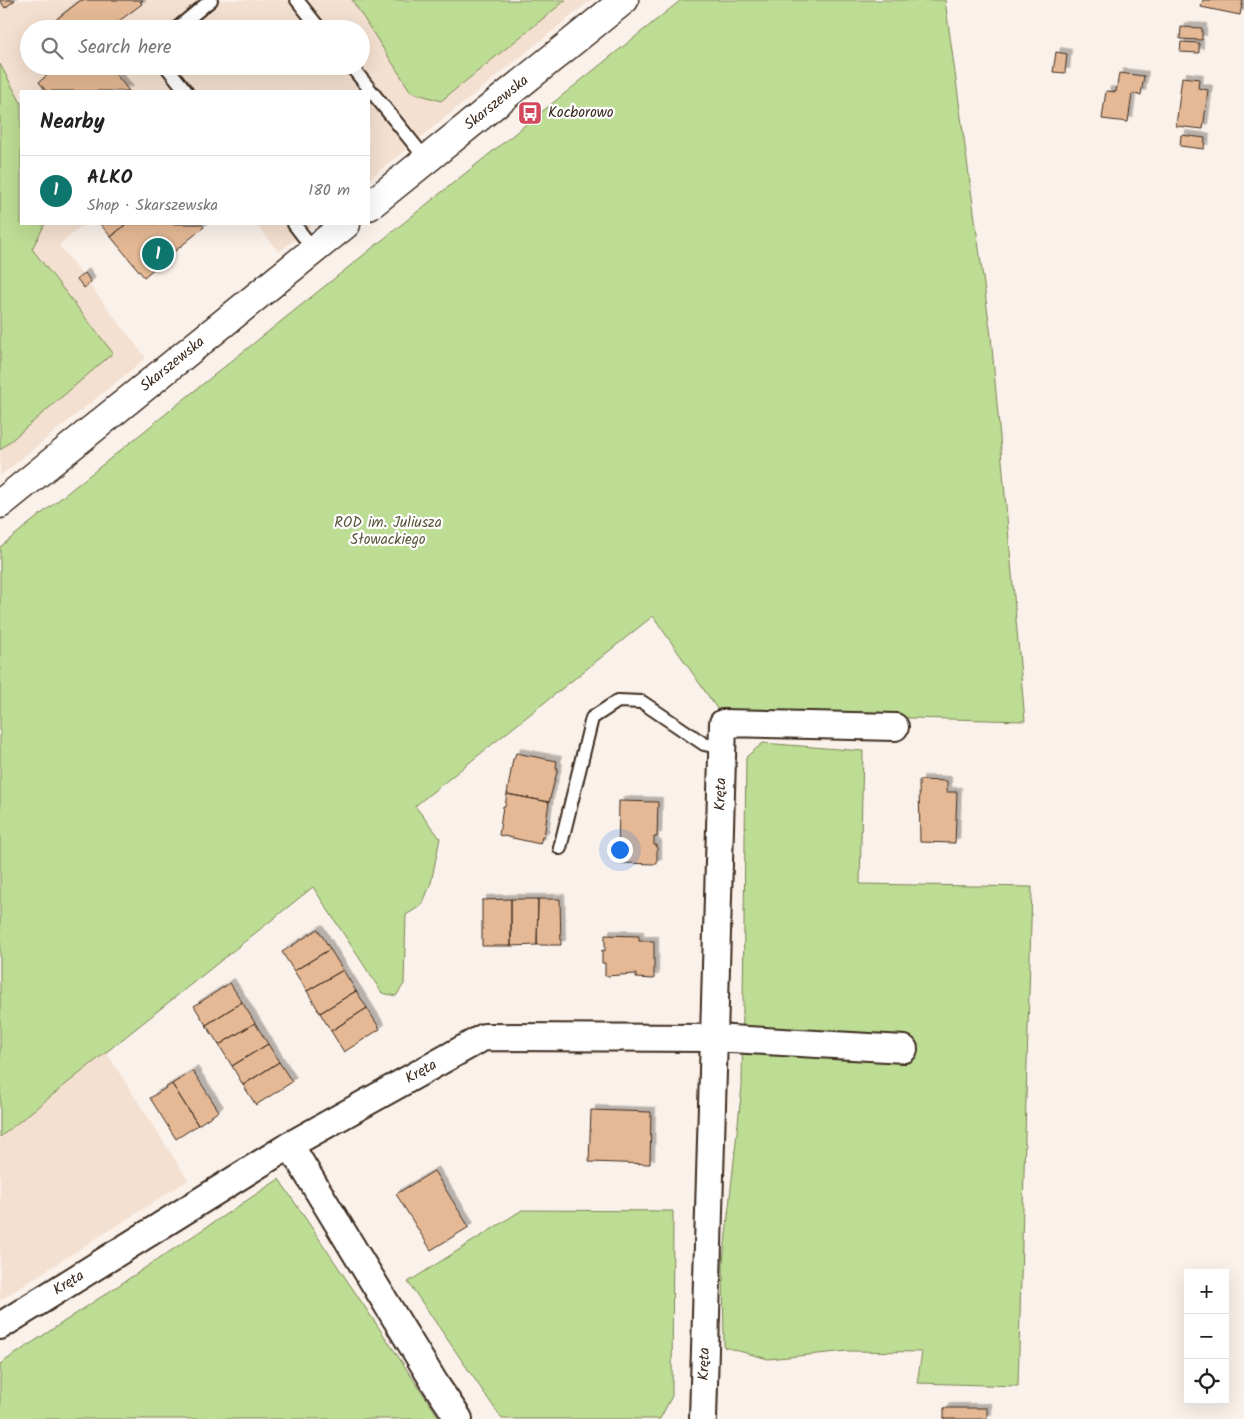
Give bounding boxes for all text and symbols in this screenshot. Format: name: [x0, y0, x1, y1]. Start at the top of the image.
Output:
search box: [20, 20, 370, 75]
text: Search here: [78, 33, 172, 63]
icon: search: [38, 34, 66, 62]
street label: Skarszewska: [459, 69, 534, 137]
bus stop icon: Kocborowo: [517, 100, 543, 126]
place label: Kocborowo: [548, 101, 614, 125]
text: Nearby: [40, 106, 105, 139]
text: ALKO: [87, 163, 133, 193]
text: 1: [54, 178, 58, 203]
text: 180 m: [308, 178, 350, 203]
text: Shop · Skarszewska: [87, 193, 218, 218]
pin: 1: [142, 235, 174, 273]
street label: Skarszewska: [135, 331, 210, 398]
park label: ROD im. Juliusza Słowackiego: [334, 511, 442, 552]
street label: Kręta: [708, 777, 733, 811]
your location: [607, 837, 633, 863]
street label: Kręta: [401, 1053, 442, 1091]
street label: Kręta: [48, 1264, 89, 1302]
map controls: [1184, 1269, 1229, 1404]
button: +: [1184, 1269, 1229, 1314]
button: −: [1184, 1314, 1229, 1359]
street label: Kręta: [692, 1347, 717, 1381]
button: locate: [1184, 1359, 1229, 1404]

